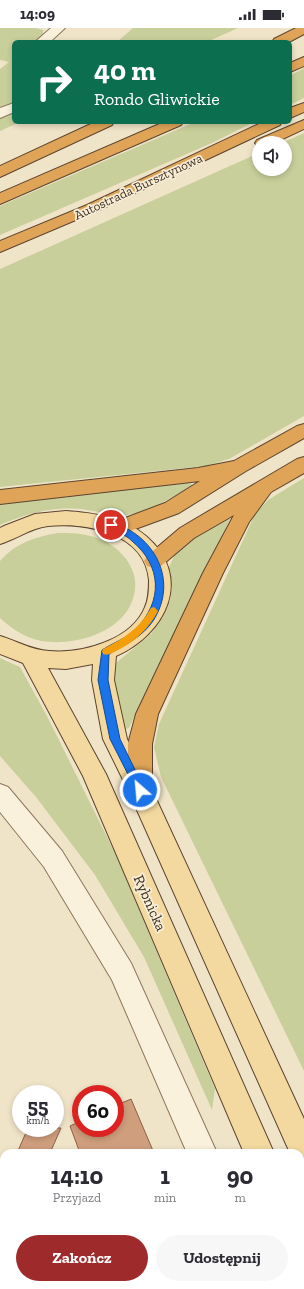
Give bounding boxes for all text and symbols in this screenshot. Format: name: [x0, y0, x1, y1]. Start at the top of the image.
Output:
text: 14:09: [20, 5, 55, 23]
text: 40 m: [94, 54, 156, 87]
icon: right: [28, 56, 80, 108]
text: Rondo Gliwickie: [94, 88, 220, 110]
map controls: [252, 136, 292, 176]
button: sound: [252, 136, 292, 176]
street label: Autostrada Bursztynowa: [72, 150, 205, 223]
pin: [94, 508, 128, 542]
icon: arrive: [100, 514, 122, 536]
position arrow: [119, 769, 161, 811]
street label: Rybnicka: [130, 872, 170, 934]
speed limit sign: 60: [72, 1085, 124, 1137]
text: 55: [28, 1094, 48, 1118]
text: km/h: [27, 1115, 49, 1127]
text: 14:10: [51, 1161, 103, 1190]
text: 1: [160, 1161, 170, 1190]
text: 90: [227, 1161, 253, 1190]
text: Przyjazd: [53, 1190, 101, 1205]
text: min: [154, 1190, 176, 1205]
text: m: [234, 1190, 246, 1205]
button: Zakończ: [16, 1235, 148, 1281]
button: Udostępnij: [156, 1235, 288, 1281]

